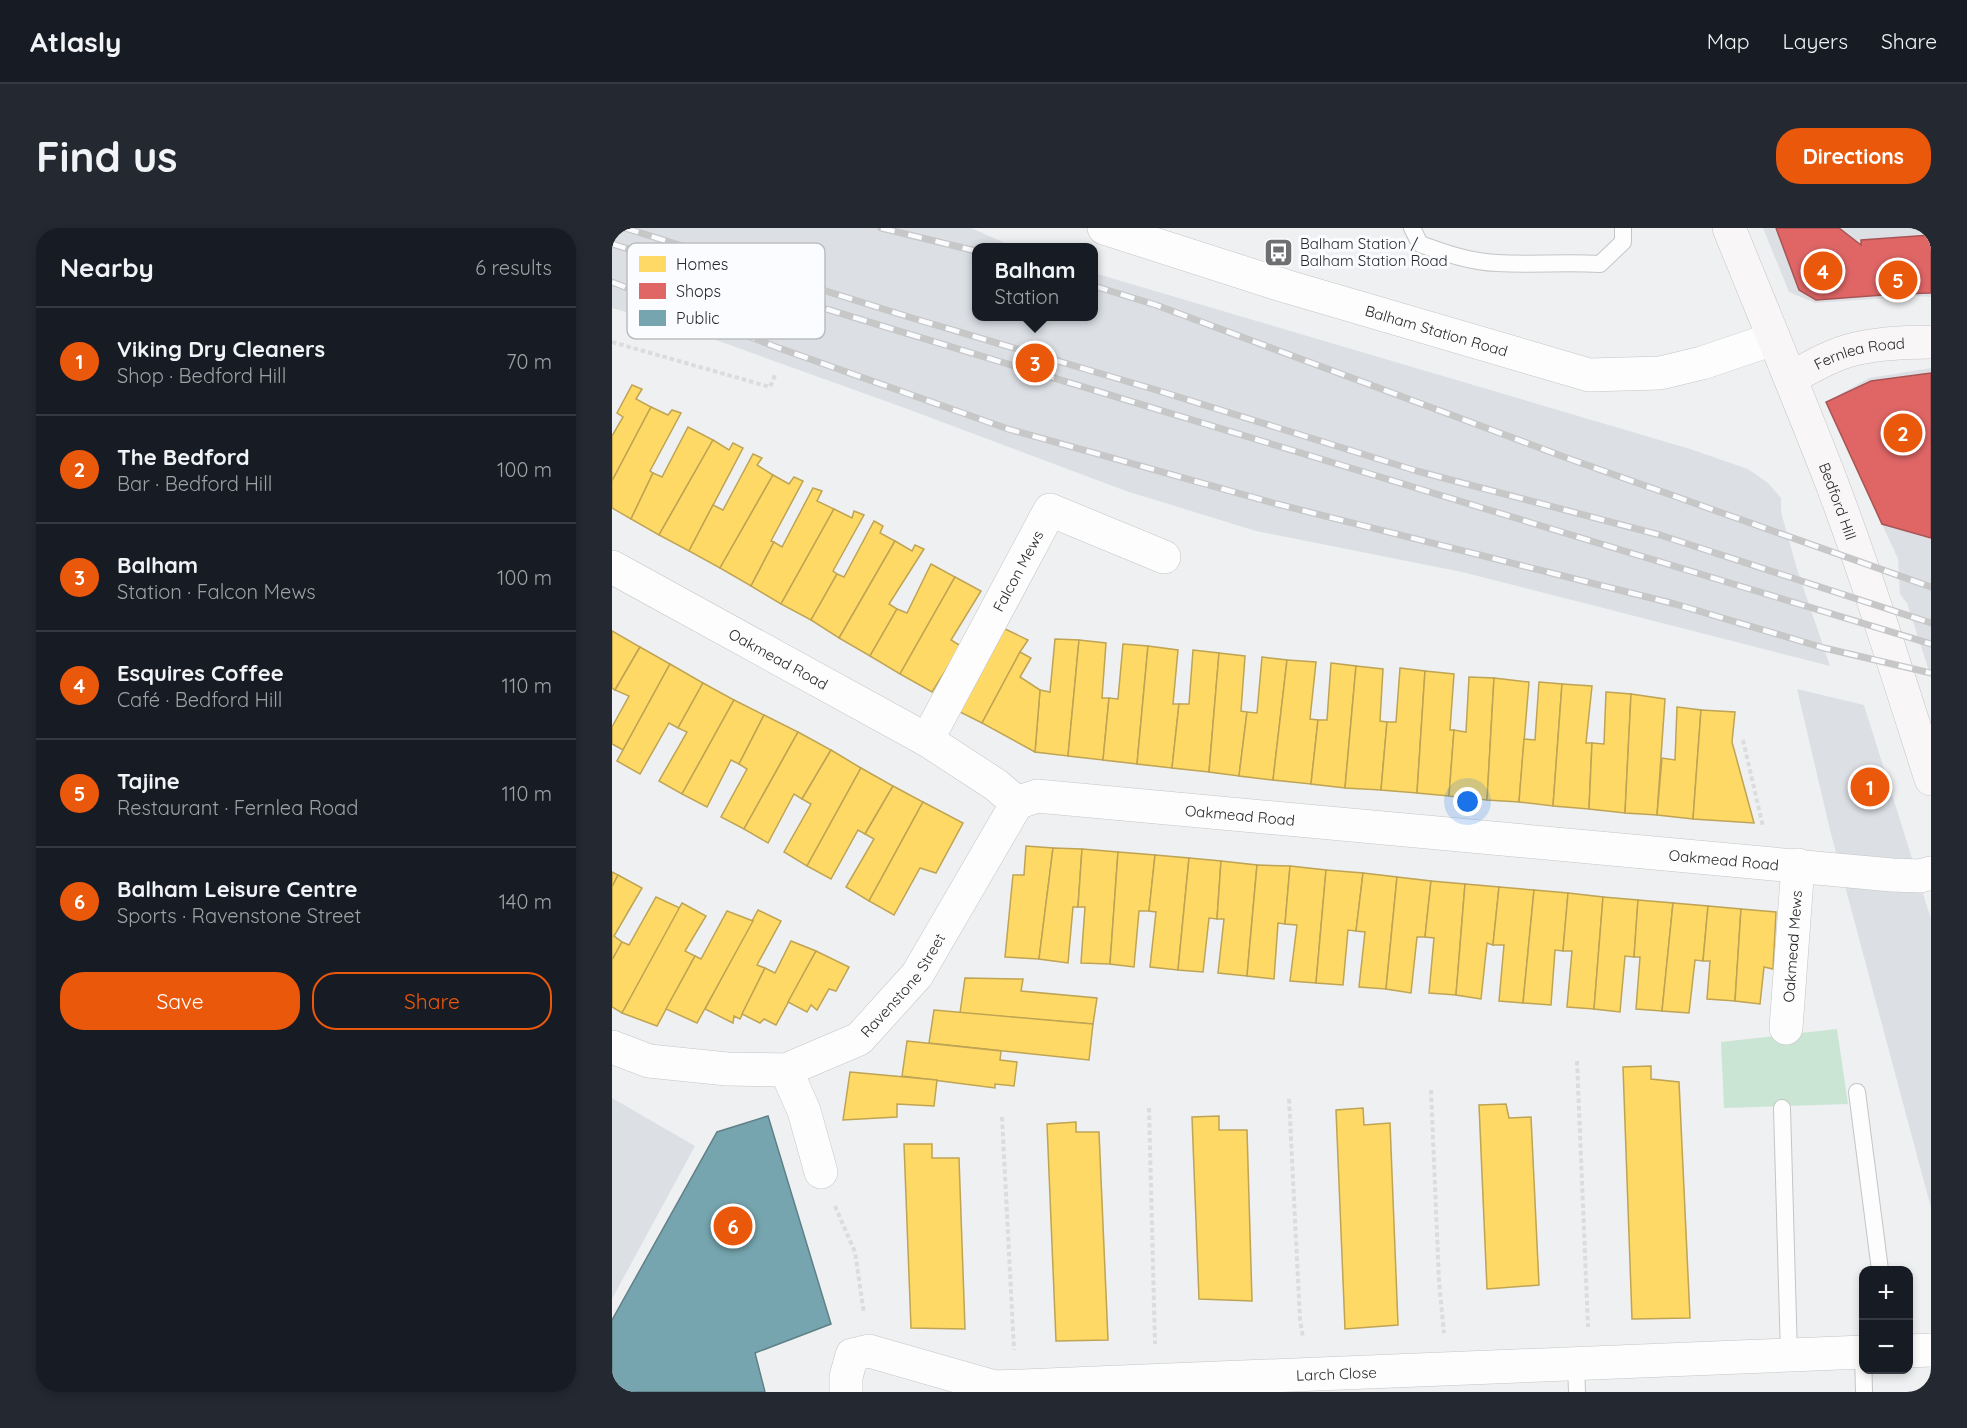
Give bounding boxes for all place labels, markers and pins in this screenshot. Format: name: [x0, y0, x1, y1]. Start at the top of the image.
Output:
place label: Balham Station / Balham Station Road: [1300, 234, 1448, 270]
bus stop icon: Balham Station / Balham Station Road: [1263, 236, 1295, 268]
pin: 4: [1804, 248, 1842, 294]
pin: 5: [1878, 257, 1918, 302]
pin: 3: [1016, 340, 1054, 386]
pin: 2: [1884, 410, 1922, 456]
pin: 1: [1850, 764, 1890, 810]
pin: 6: [714, 1204, 752, 1248]

